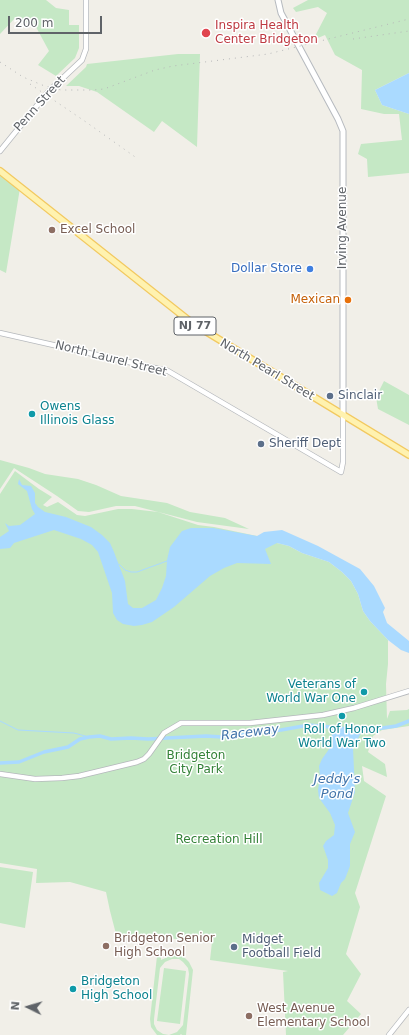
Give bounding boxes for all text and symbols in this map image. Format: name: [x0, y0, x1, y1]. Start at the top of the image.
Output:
scale bar: [10, 8, 104, 34]
text: 200 m: [15, 16, 53, 30]
place label: Inspira Health Center Bridgeton: [215, 19, 318, 47]
marker: Inspira Health Center Bridgeton: [200, 27, 212, 39]
street label: Penn Street: [11, 73, 69, 135]
street label: Irving Avenue: [336, 187, 350, 269]
place label: Excel School: [60, 223, 135, 237]
marker: Excel School: [47, 225, 57, 235]
place label: Dollar Store: [231, 262, 302, 276]
marker: Dollar Store: [305, 264, 315, 274]
place label: Mexican: [290, 293, 340, 307]
marker: Mexican: [343, 295, 353, 305]
road number: NJ 77: [174, 317, 216, 335]
street label: North Pearl Street: [217, 336, 317, 404]
street label: North Laurel Street: [54, 338, 168, 380]
place label: Sinclair: [338, 389, 382, 403]
marker: Sinclair: [325, 391, 335, 401]
place label: Owens Illinois Glass: [40, 400, 114, 428]
marker: Owens Illinois Glass: [27, 409, 37, 419]
place label: Sheriff Dept: [269, 437, 341, 451]
marker: Sheriff Dept: [256, 439, 266, 449]
place label: Veterans of World War One: [266, 678, 356, 706]
marker: Veterans of World War One: [359, 687, 369, 697]
marker: Roll of Honor World War Two: [337, 711, 347, 721]
water label: Raceway: [220, 722, 280, 744]
place label: Roll of Honor World War Two: [298, 723, 386, 751]
park label: Bridgeton City Park: [167, 749, 225, 777]
water label: Jeddy's Pond: [314, 772, 360, 803]
park label: Recreation Hill: [175, 833, 263, 847]
place label: Bridgeton Senior High School: [114, 932, 215, 960]
place label: Midget Football Field: [242, 933, 321, 961]
marker: Bridgeton Senior High School: [101, 941, 111, 951]
marker: Midget Football Field: [229, 942, 239, 952]
place label: Bridgeton High School: [81, 975, 152, 1003]
marker: Bridgeton High School: [68, 984, 78, 994]
north arrow: [8, 987, 48, 1027]
text: N: [9, 1001, 22, 1011]
place label: West Avenue Elementary School: [257, 1002, 370, 1030]
marker: West Avenue Elementary School: [244, 1011, 254, 1021]

